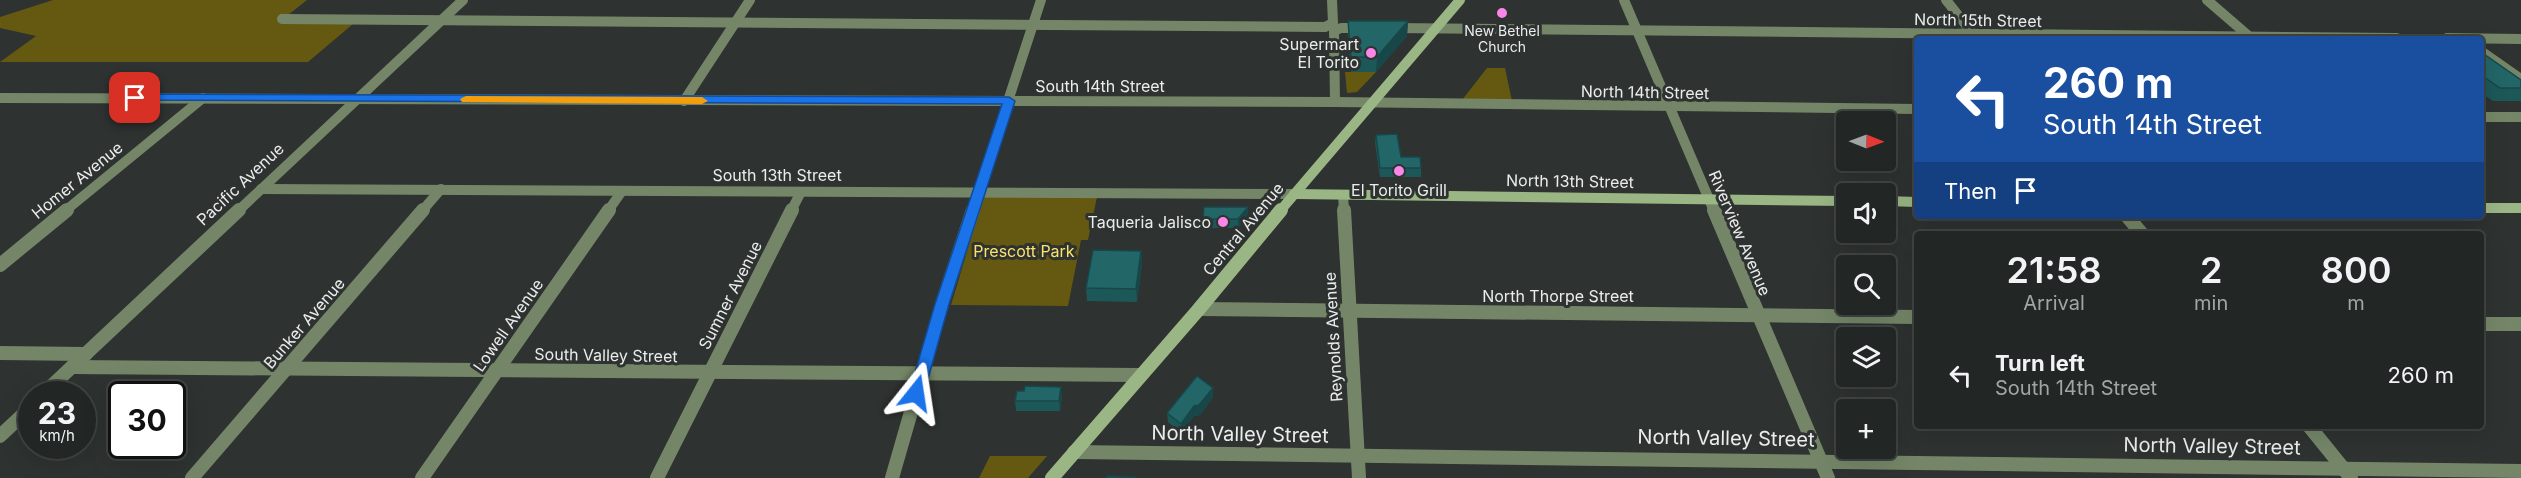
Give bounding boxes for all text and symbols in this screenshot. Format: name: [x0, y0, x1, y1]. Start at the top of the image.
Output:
marker: New Bethel Church: [1495, 6, 1509, 20]
street label: North 15th Street: [1914, 9, 2042, 31]
place label: New Bethel Church: [1464, 22, 1540, 55]
place label: Supermart El Torito: [1279, 34, 1359, 72]
marker: Supermart El Torito: [1364, 46, 1378, 60]
text: 260 m: [2043, 57, 2173, 108]
icon: left: [1944, 60, 2022, 138]
pin: [109, 72, 160, 123]
street label: South 14th Street: [1035, 76, 1165, 96]
icon: arrive: [118, 81, 151, 114]
street label: North 14th Street: [1581, 81, 1709, 103]
text: South 14th Street: [2043, 108, 2262, 141]
north arrow: [1836, 111, 1896, 171]
map controls: [1836, 111, 1896, 459]
street label: Homer Avenue: [27, 137, 127, 223]
street label: Pacific Avenue: [192, 139, 288, 229]
marker: El Torito Grill: [1392, 164, 1406, 178]
street label: South 13th Street: [712, 165, 842, 185]
street label: Riverview Avenue: [1705, 167, 1775, 299]
street label: North 13th Street: [1506, 170, 1634, 192]
icon: arrive: [2009, 174, 2042, 207]
street label: Central Avenue: [1198, 178, 1288, 280]
text: Then: [1944, 178, 1997, 204]
place label: El Torito Grill: [1351, 180, 1447, 200]
button: sound: [1836, 183, 1896, 243]
place label: Taqueria Jalisco: [1088, 212, 1211, 232]
marker: Taqueria Jalisco: [1216, 215, 1230, 229]
street label: Sumner Avenue: [694, 237, 766, 353]
park label: Prescott Park: [973, 241, 1075, 261]
text: 21:58: [2007, 248, 2101, 292]
text: 2: [2200, 248, 2222, 292]
text: 800: [2321, 248, 2391, 292]
button: search: [1836, 255, 1896, 315]
street label: Reynolds Avenue: [1320, 272, 1346, 402]
street label: Bunker Avenue: [259, 273, 349, 373]
street label: Lowell Avenue: [469, 275, 547, 375]
street label: North Thorpe Street: [1482, 286, 1634, 306]
text: Arrival: [2023, 291, 2085, 315]
text: min: [2194, 291, 2228, 315]
text: m: [2347, 291, 2365, 315]
button: layers: [1836, 327, 1896, 387]
street label: South Valley Street: [534, 344, 678, 366]
text: Turn left: [1995, 350, 2085, 376]
icon: left: [1944, 359, 1977, 392]
position arrow: [884, 361, 948, 425]
text: 260 m: [2388, 362, 2454, 388]
text: South 14th Street: [1995, 376, 2157, 400]
speed limit sign: 30: [108, 381, 186, 459]
text: 23: [38, 395, 76, 431]
button: +: [1836, 399, 1896, 459]
street label: North Valley Street: [1151, 420, 1329, 448]
street label: North Valley Street: [1637, 424, 1815, 452]
text: km/h: [39, 426, 75, 445]
street label: North Valley Street: [2123, 432, 2301, 460]

